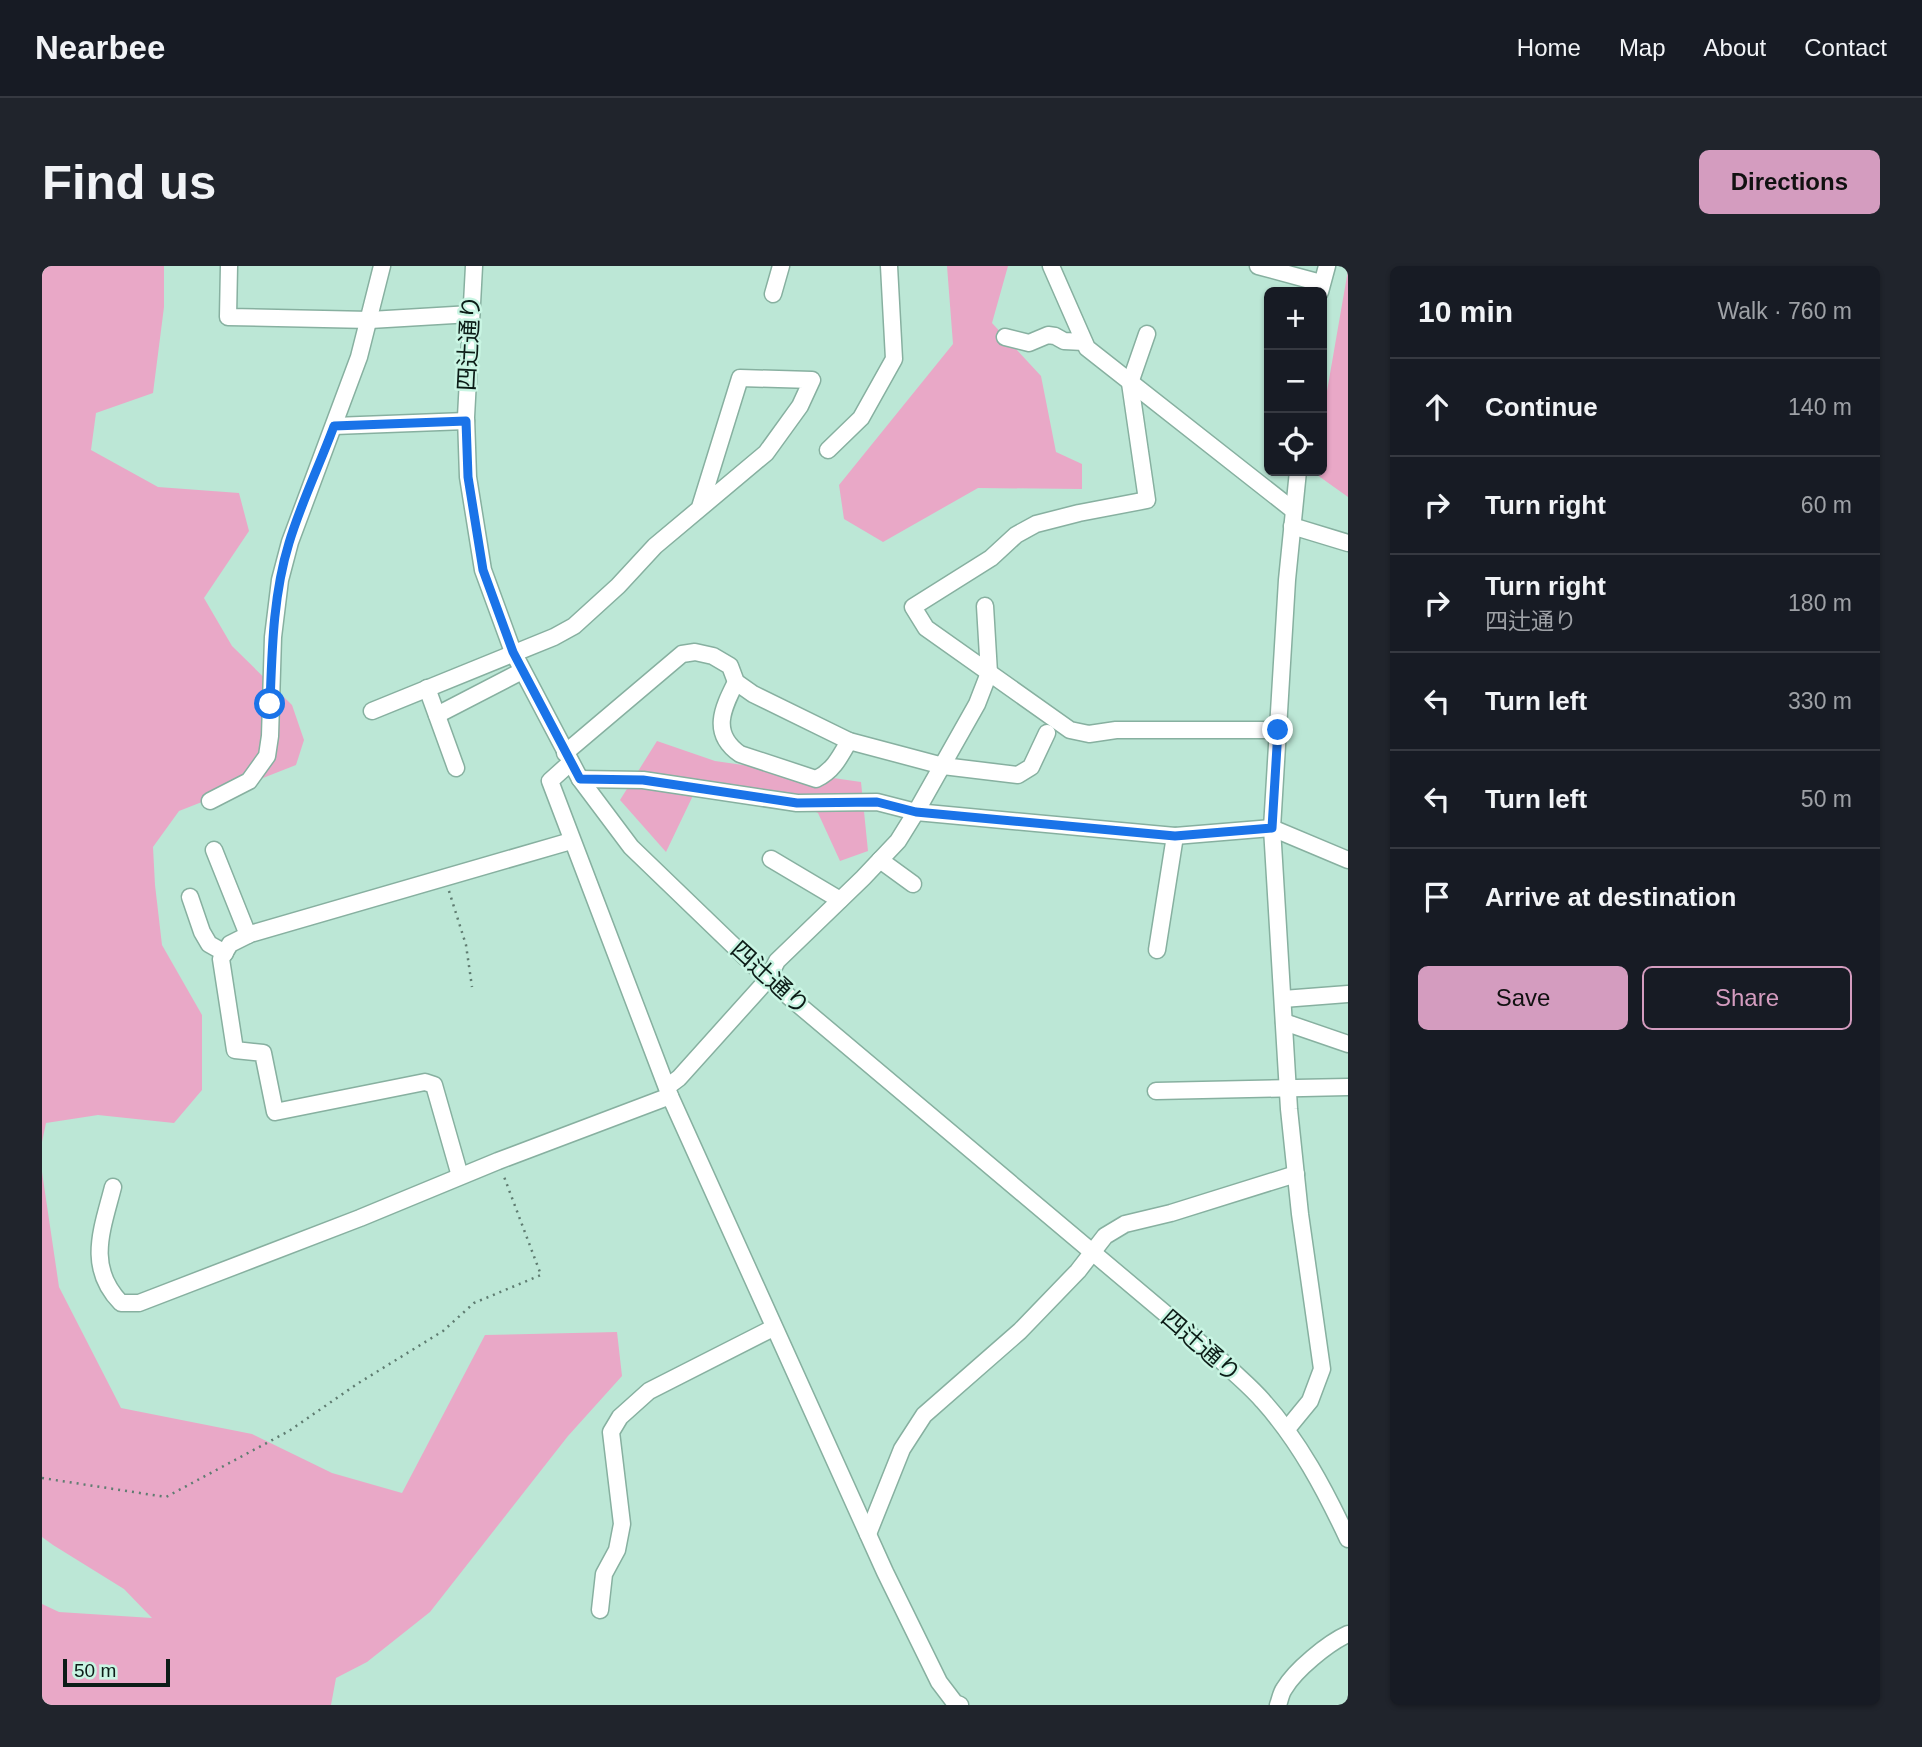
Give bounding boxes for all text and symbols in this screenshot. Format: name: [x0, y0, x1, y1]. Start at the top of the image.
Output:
text: Nearbee: [35, 29, 165, 66]
text: Home: [1517, 34, 1581, 61]
text: Map: [1619, 34, 1666, 61]
text: About: [1704, 34, 1766, 61]
text: Contact: [1804, 34, 1887, 61]
button: Directions: [1699, 150, 1880, 214]
text: Find us: [42, 155, 216, 209]
map controls: [1264, 287, 1327, 476]
button: +: [1264, 287, 1327, 350]
street label: 四辻通り: [453, 294, 484, 392]
text: 10 min: [1418, 295, 1513, 328]
text: Walk · 760 m: [1717, 298, 1852, 324]
button: −: [1264, 350, 1327, 413]
icon: ahead: [1418, 388, 1456, 426]
text: Continue: [1485, 392, 1598, 422]
text: 140 m: [1788, 394, 1852, 420]
button: locate: [1264, 413, 1327, 476]
icon: right: [1418, 486, 1456, 524]
text: Turn right: [1485, 490, 1606, 520]
text: 60 m: [1801, 492, 1852, 518]
text: Turn right: [1485, 571, 1606, 601]
icon: right: [1418, 584, 1456, 622]
text: 180 m: [1788, 590, 1852, 616]
text: 四辻通り: [1485, 608, 1577, 634]
icon: left: [1418, 682, 1456, 720]
text: Turn left: [1485, 686, 1587, 716]
route start: [254, 688, 285, 719]
text: 330 m: [1788, 688, 1852, 714]
route end: [1262, 714, 1293, 745]
icon: left: [1418, 780, 1456, 818]
text: Turn left: [1485, 784, 1587, 814]
text: 50 m: [1801, 786, 1852, 812]
icon: arrive: [1418, 878, 1456, 916]
text: Arrive at destination: [1485, 882, 1736, 912]
street label: 四辻通り: [726, 935, 815, 1020]
button: Save: [1418, 966, 1628, 1030]
button: Share: [1642, 966, 1852, 1030]
street label: 四辻通り: [1156, 1304, 1246, 1387]
scale bar: [63, 1656, 170, 1688]
text: 50 m: [74, 1660, 116, 1681]

